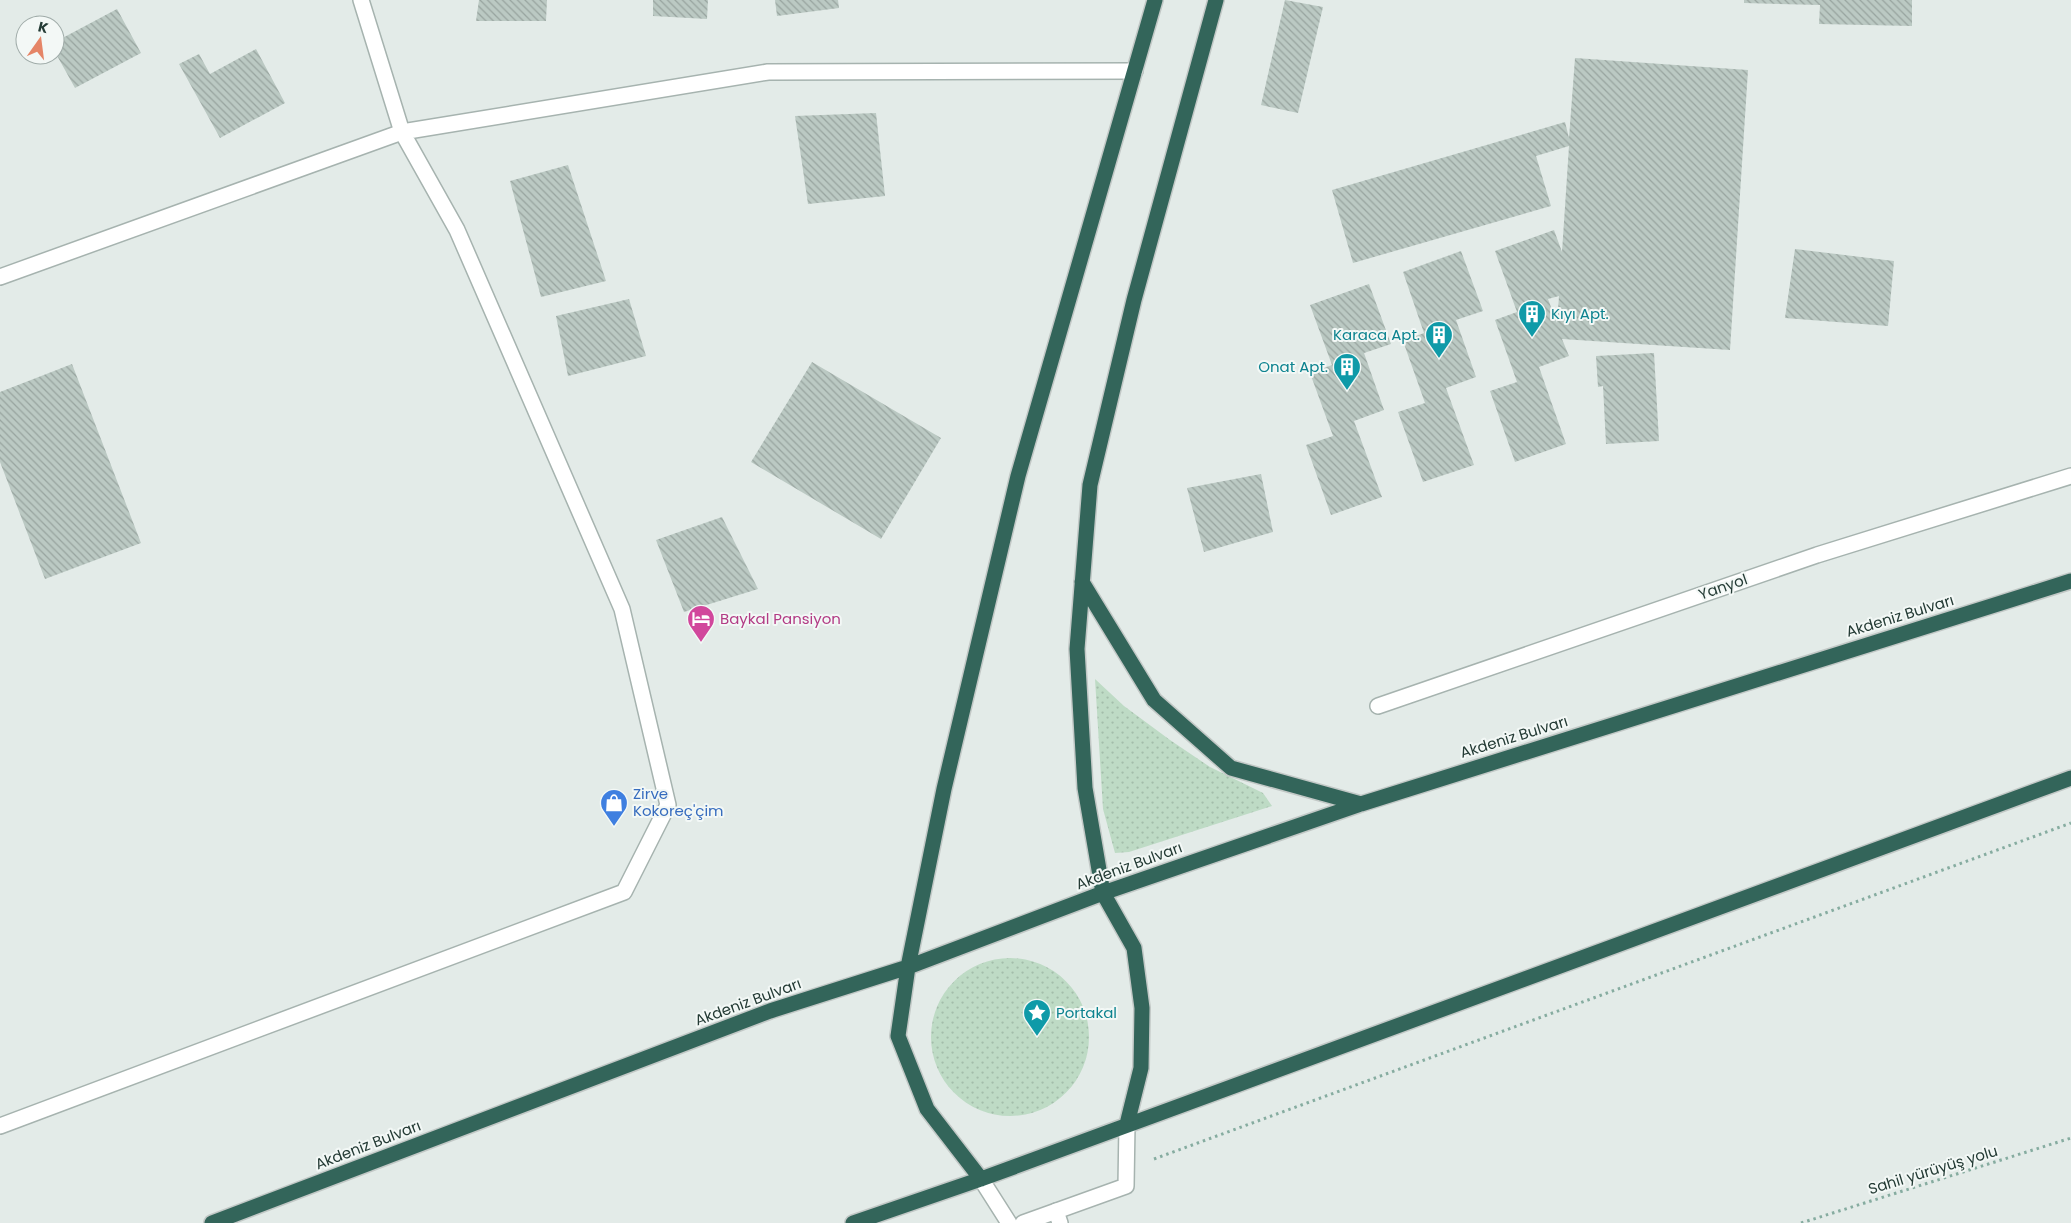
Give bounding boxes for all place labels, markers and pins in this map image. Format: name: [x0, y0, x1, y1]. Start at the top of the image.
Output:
building icon: Kıyı Apt.: [1517, 299, 1547, 338]
place label: Kıyı Apt.: [1551, 303, 1609, 324]
building icon: Karaca Apt.: [1424, 320, 1454, 359]
place label: Karaca Apt.: [1333, 324, 1420, 345]
building icon: Onat Apt.: [1332, 352, 1362, 391]
place label: Onat Apt.: [1258, 356, 1328, 377]
hotel icon: Baykal Pansiyon: [686, 604, 716, 643]
place label: Baykal Pansiyon: [720, 608, 841, 629]
place label: Zirve Kokoreç'çim: [633, 783, 724, 821]
shop icon: Zirve Kokoreç'çim: [599, 788, 629, 827]
place icon: Portakal: [1022, 998, 1052, 1037]
place label: Portakal: [1056, 1002, 1117, 1023]

